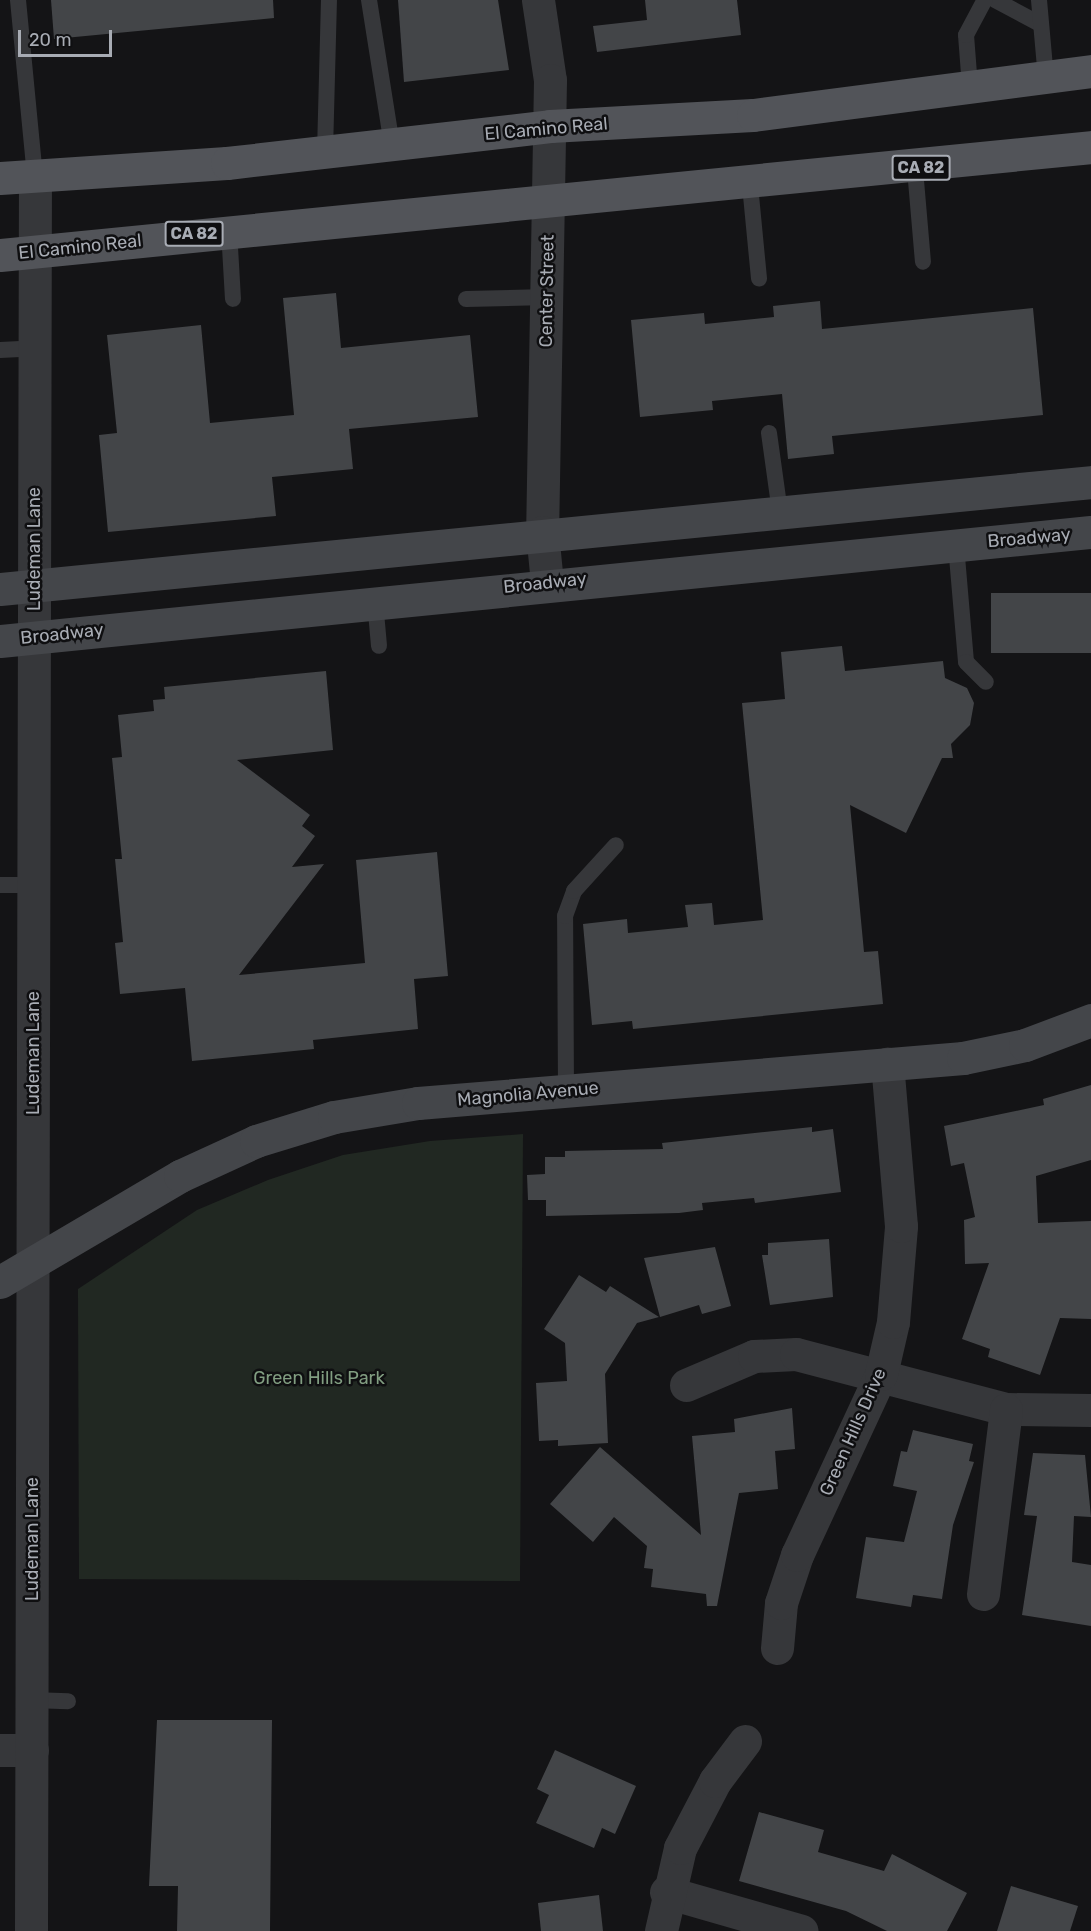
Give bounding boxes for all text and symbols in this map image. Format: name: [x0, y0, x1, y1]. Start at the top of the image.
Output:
scale bar: [21, 18, 116, 56]
text: 20 m: [29, 29, 71, 51]
street label: El Camino Real: [483, 113, 609, 145]
road number: CA 82: [891, 155, 951, 181]
road number: CA 82: [164, 221, 224, 247]
street label: El Camino Real: [17, 230, 143, 264]
street label: Center Street: [535, 234, 559, 348]
street label: Ludeman Lane: [23, 487, 45, 611]
street label: Broadway: [986, 524, 1072, 552]
street label: Broadway: [502, 568, 588, 598]
street label: Broadway: [19, 619, 105, 649]
street label: Ludeman Lane: [22, 991, 44, 1115]
street label: Magnolia Avenue: [456, 1077, 600, 1111]
street label: Green Hills Drive: [815, 1365, 891, 1499]
park label: Green Hills Park: [253, 1367, 385, 1389]
street label: Ludeman Lane: [21, 1477, 43, 1601]

